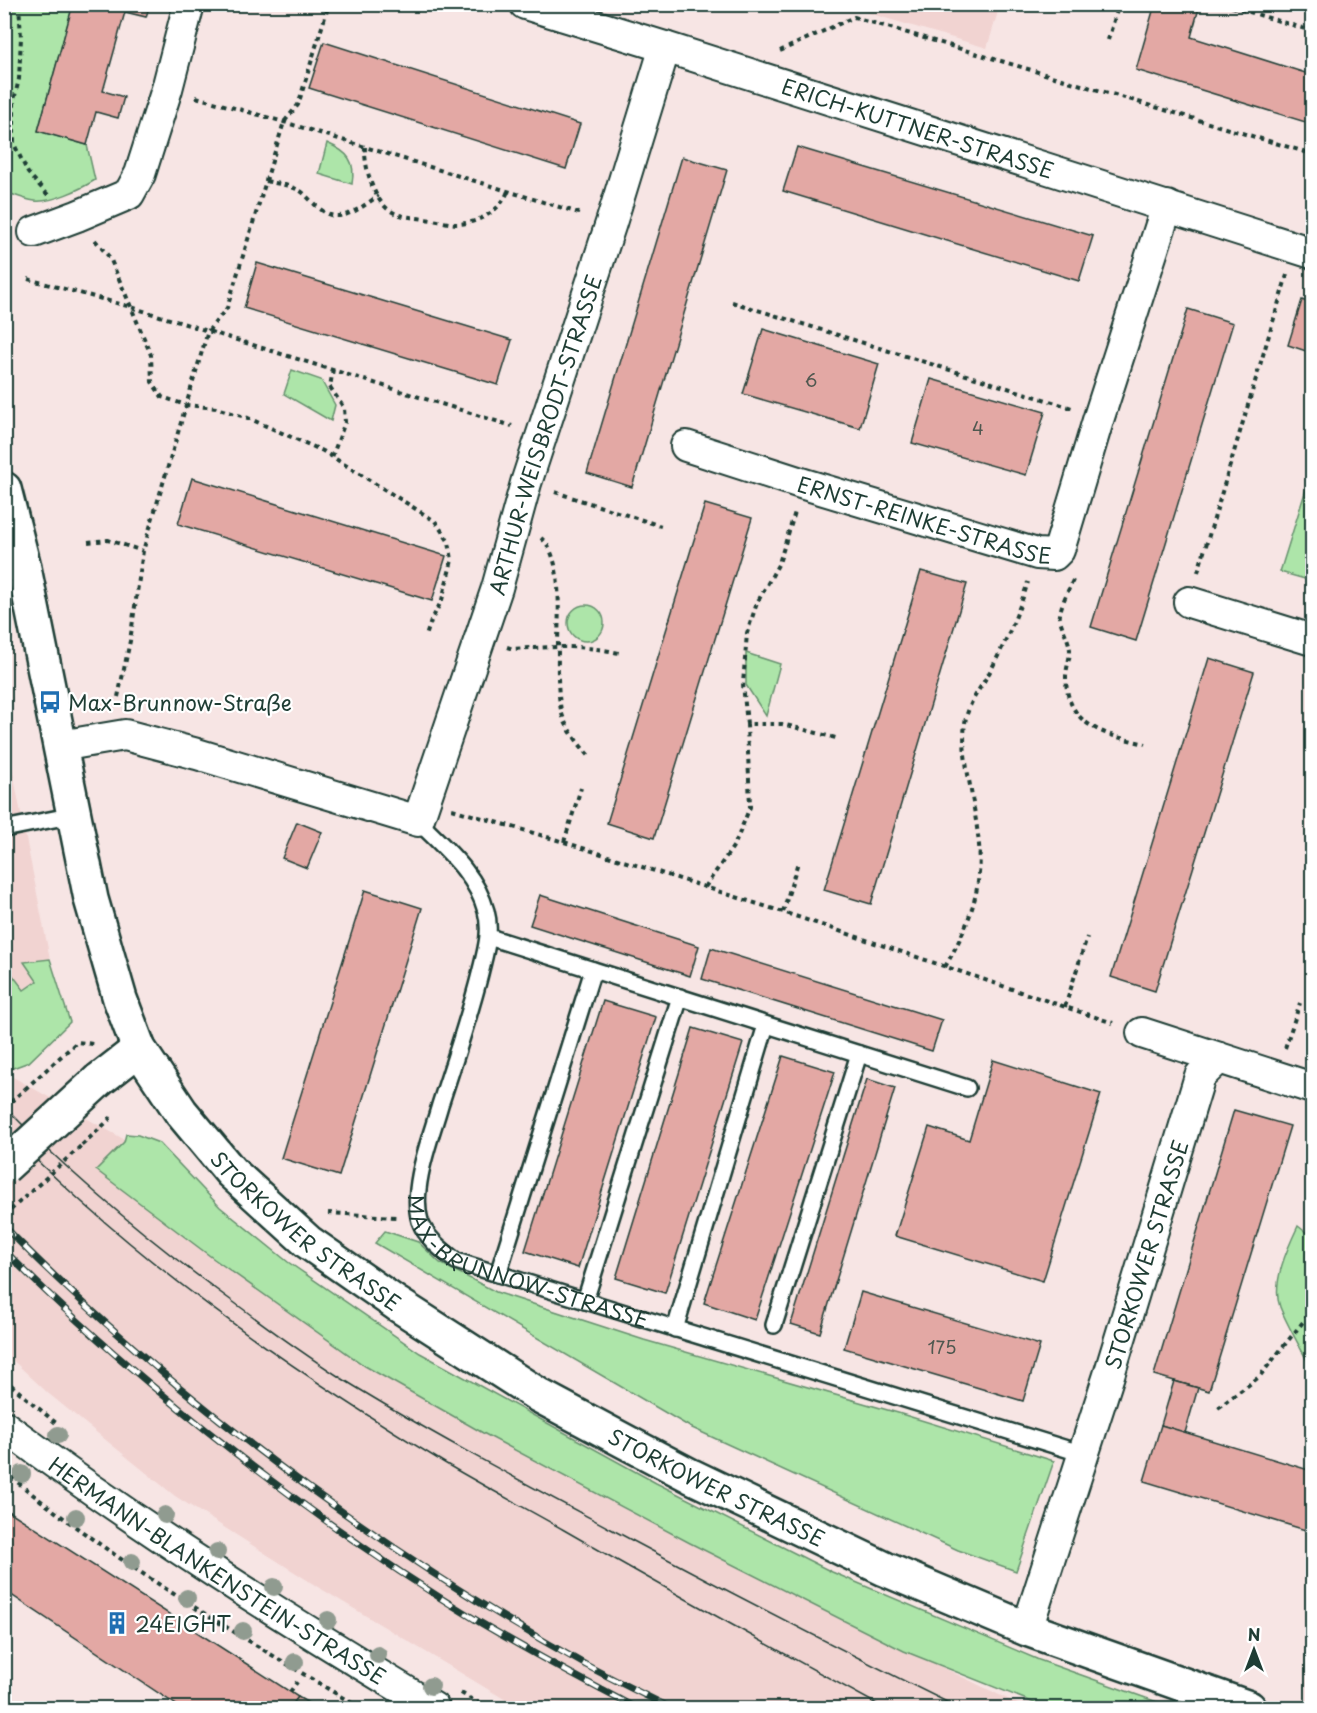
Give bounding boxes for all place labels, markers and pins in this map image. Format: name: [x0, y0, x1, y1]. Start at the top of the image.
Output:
place label: Max-Brunnow-Straße: [68, 686, 292, 718]
bus stop icon: Max-Brunnow-Straße: [37, 689, 63, 715]
place label: 24EIGHT: [135, 1607, 231, 1639]
building icon: 24EIGHT: [104, 1610, 130, 1636]

